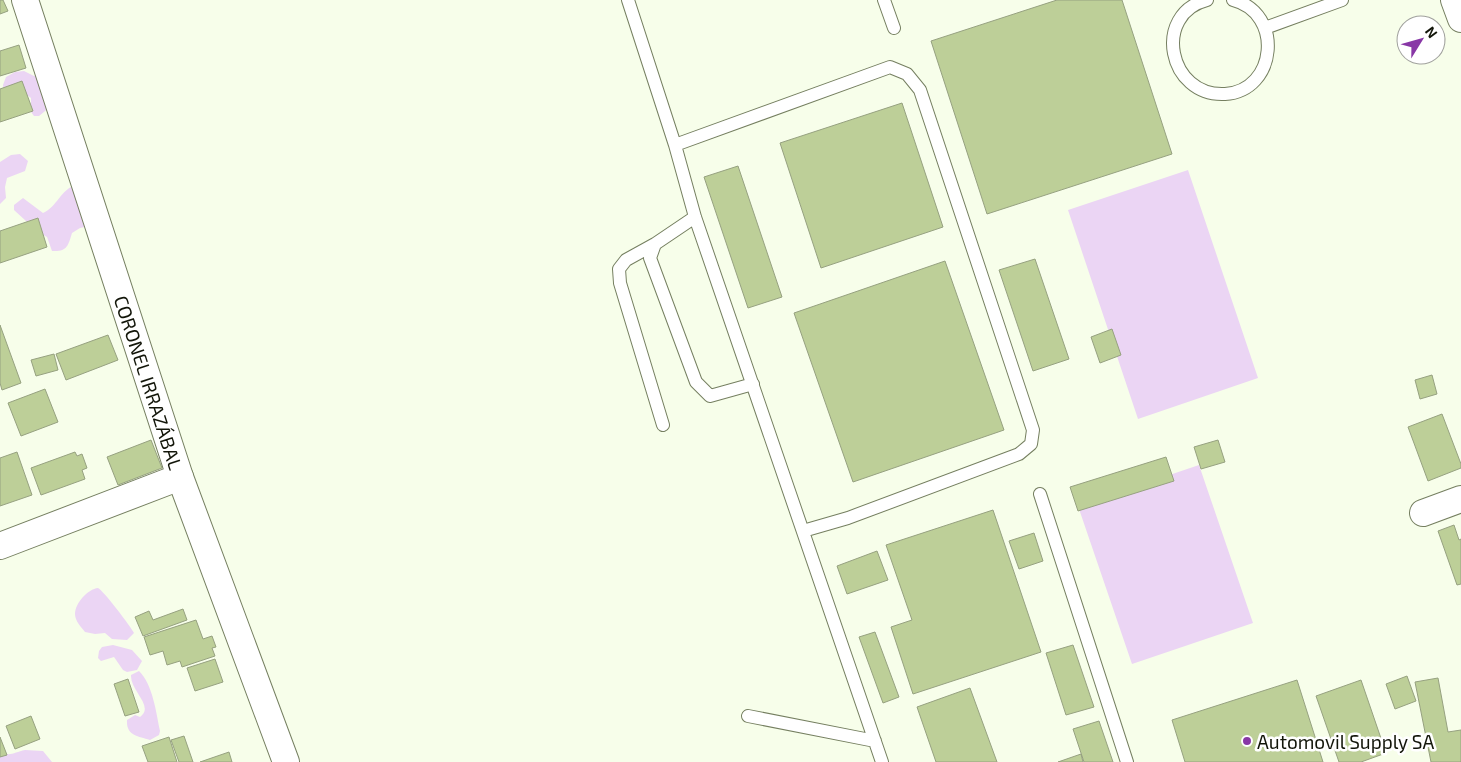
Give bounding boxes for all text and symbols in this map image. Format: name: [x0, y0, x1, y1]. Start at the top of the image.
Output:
north arrow: [1396, 15, 1446, 65]
text: N: [1422, 23, 1442, 41]
street label: CORONEL IRRAZÁBAL: [110, 292, 188, 472]
place label: Automovil Supply SA: [1257, 730, 1434, 753]
marker: Automovil Supply SA: [1241, 735, 1253, 747]

